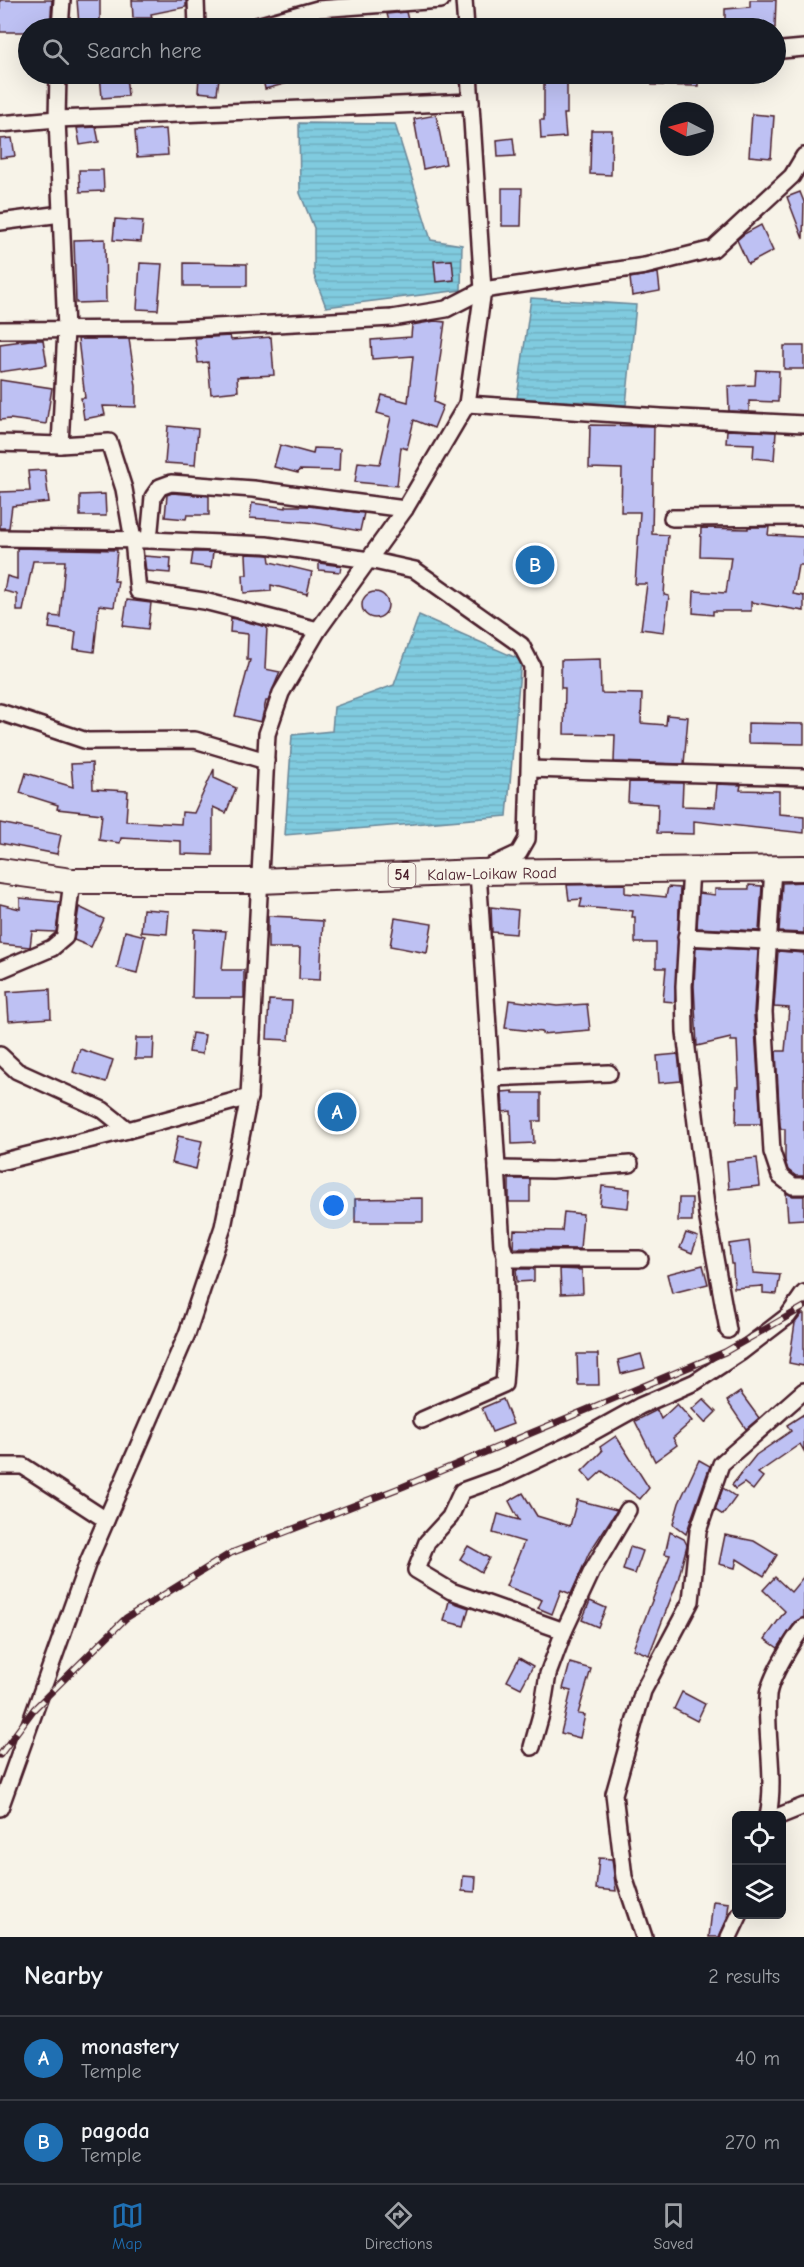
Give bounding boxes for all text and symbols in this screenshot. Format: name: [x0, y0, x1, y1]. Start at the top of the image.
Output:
search box: [18, 18, 786, 84]
icon: search: [39, 35, 72, 68]
text: Search here: [87, 38, 202, 64]
north arrow: [660, 102, 714, 156]
pin: B: [516, 542, 554, 588]
road number: 54: [388, 863, 416, 887]
street label: Kalaw-Loikaw Road: [427, 864, 557, 884]
pin: A: [318, 1090, 356, 1134]
your location: [319, 1191, 348, 1220]
map controls: [732, 1811, 786, 1919]
button: locate: [732, 1811, 786, 1865]
button: layers: [732, 1865, 786, 1919]
text: Nearby: [24, 1961, 103, 1991]
text: 2 results: [708, 1965, 780, 1988]
text: monastery: [81, 2034, 179, 2060]
text: A: [38, 2047, 49, 2070]
text: 40 m: [735, 2047, 780, 2070]
text: Temple: [81, 2060, 141, 2083]
text: pagoda: [81, 2118, 150, 2144]
text: B: [37, 2131, 50, 2154]
text: 270 m: [725, 2131, 780, 2154]
text: Temple: [81, 2144, 141, 2167]
tab: Map: [111, 2199, 144, 2253]
tab: Directions: [365, 2199, 432, 2253]
tab: Saved: [653, 2199, 693, 2253]

